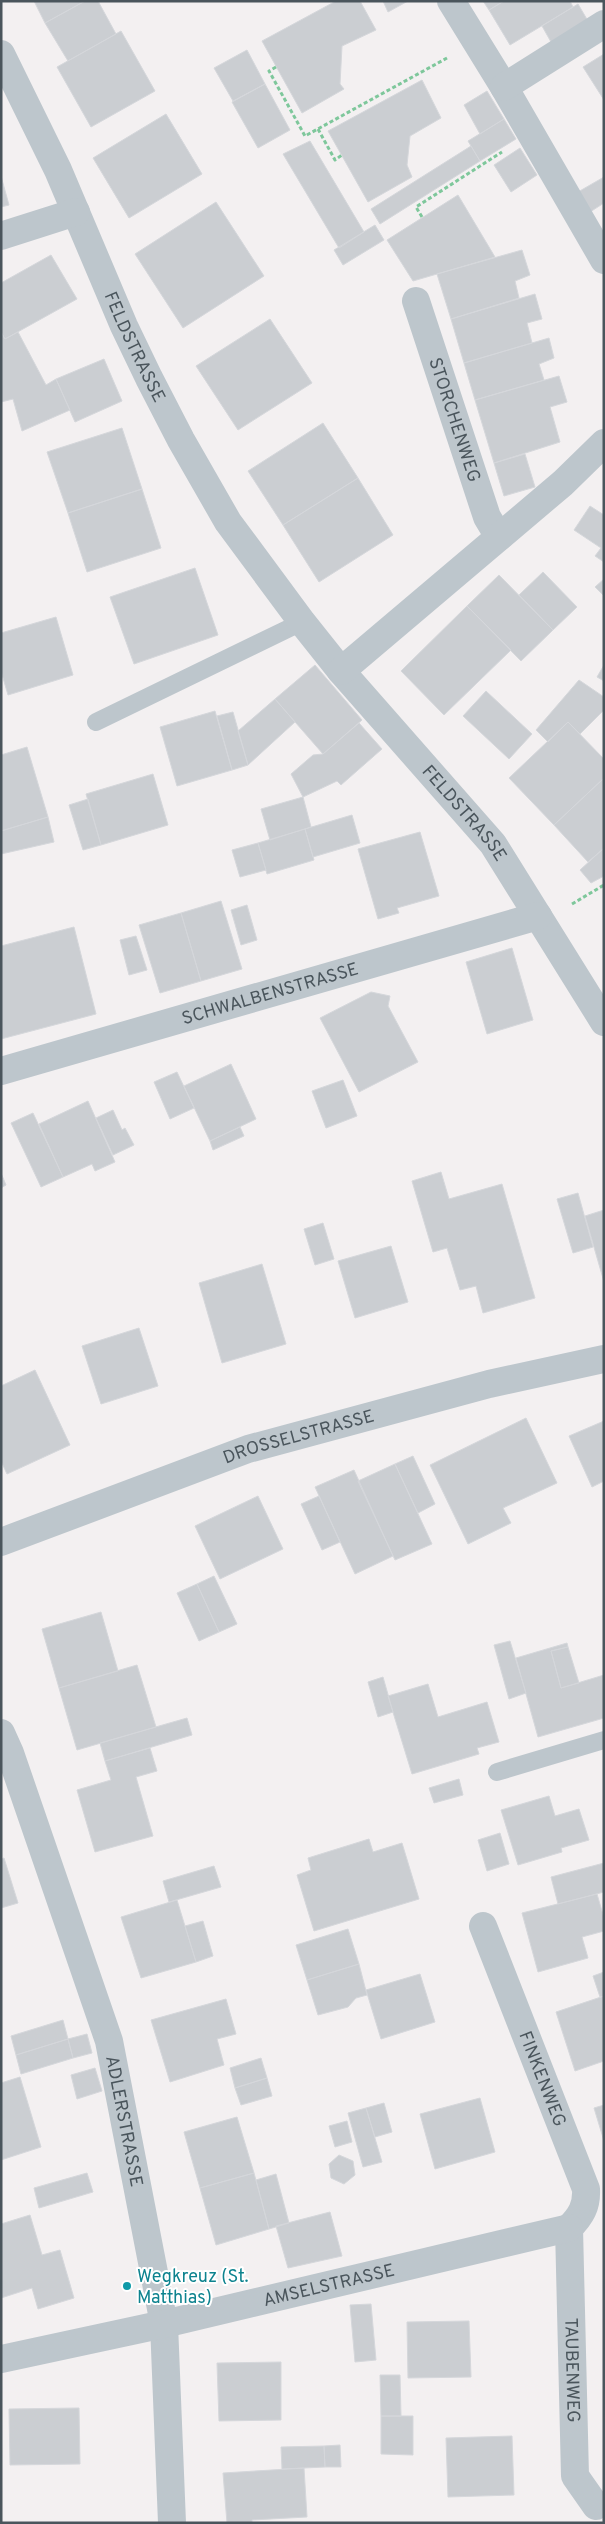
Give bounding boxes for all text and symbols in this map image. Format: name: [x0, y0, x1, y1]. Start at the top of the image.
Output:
street label: FELDSTRASSE: [98, 288, 170, 407]
street label: STORCHENWEG: [422, 355, 485, 485]
street label: FELDSTRASSE: [416, 761, 511, 866]
street label: SCHWALBENSTRASSE: [179, 958, 361, 1031]
street label: DROSSELSTRASSE: [220, 1405, 377, 1470]
street label: FINKENWEG: [512, 2028, 570, 2130]
street label: ADLERSTRASSE: [99, 2054, 147, 2189]
street label: AMSELSTRASSE: [261, 2260, 397, 2313]
place label: Wegkreuz (St. Matthias): [137, 2266, 249, 2310]
marker: Wegkreuz (St. Matthias): [121, 2280, 133, 2292]
street label: TAUBENWEG: [558, 2317, 584, 2423]

